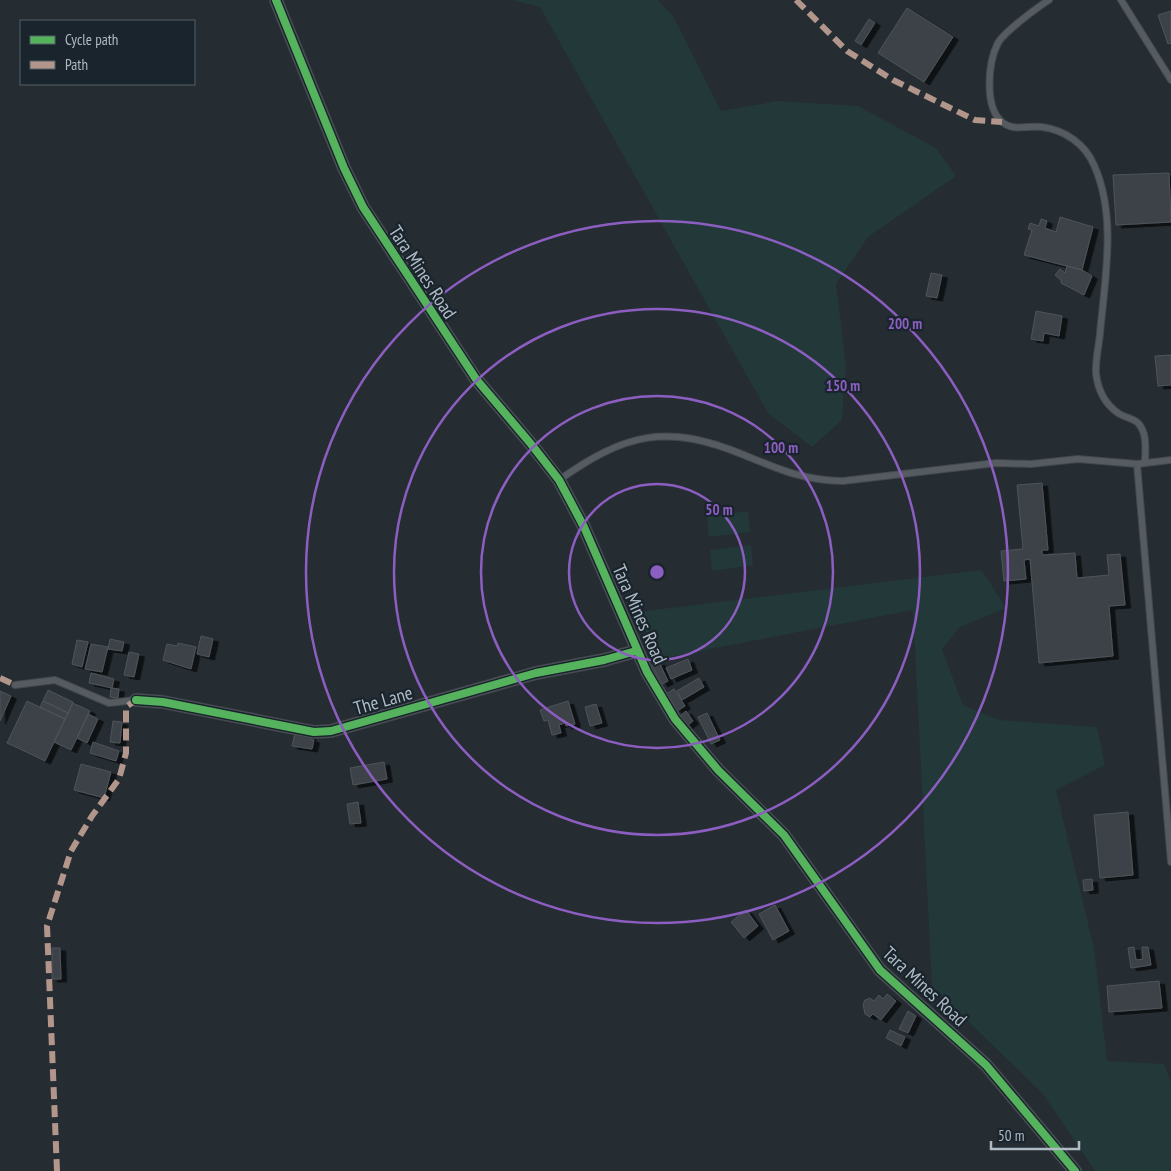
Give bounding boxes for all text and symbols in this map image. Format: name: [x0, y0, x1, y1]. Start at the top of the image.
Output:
legend: [20, 20, 195, 85]
text: Cycle path: [65, 30, 118, 49]
text: Path: [65, 55, 88, 74]
street label: Tara Mines Road: [384, 221, 462, 323]
text: 200 m: [888, 314, 922, 333]
text: 150 m: [826, 376, 860, 395]
text: 100 m: [764, 438, 798, 457]
text: 50 m: [705, 500, 733, 519]
street label: Tara Mines Road: [607, 560, 673, 668]
centre of rings: [648, 563, 666, 581]
street label: The Lane: [351, 680, 415, 720]
street label: Tara Mines Road: [878, 941, 972, 1031]
scale bar: [991, 1118, 1078, 1150]
text: 50 m: [998, 1126, 1024, 1145]

